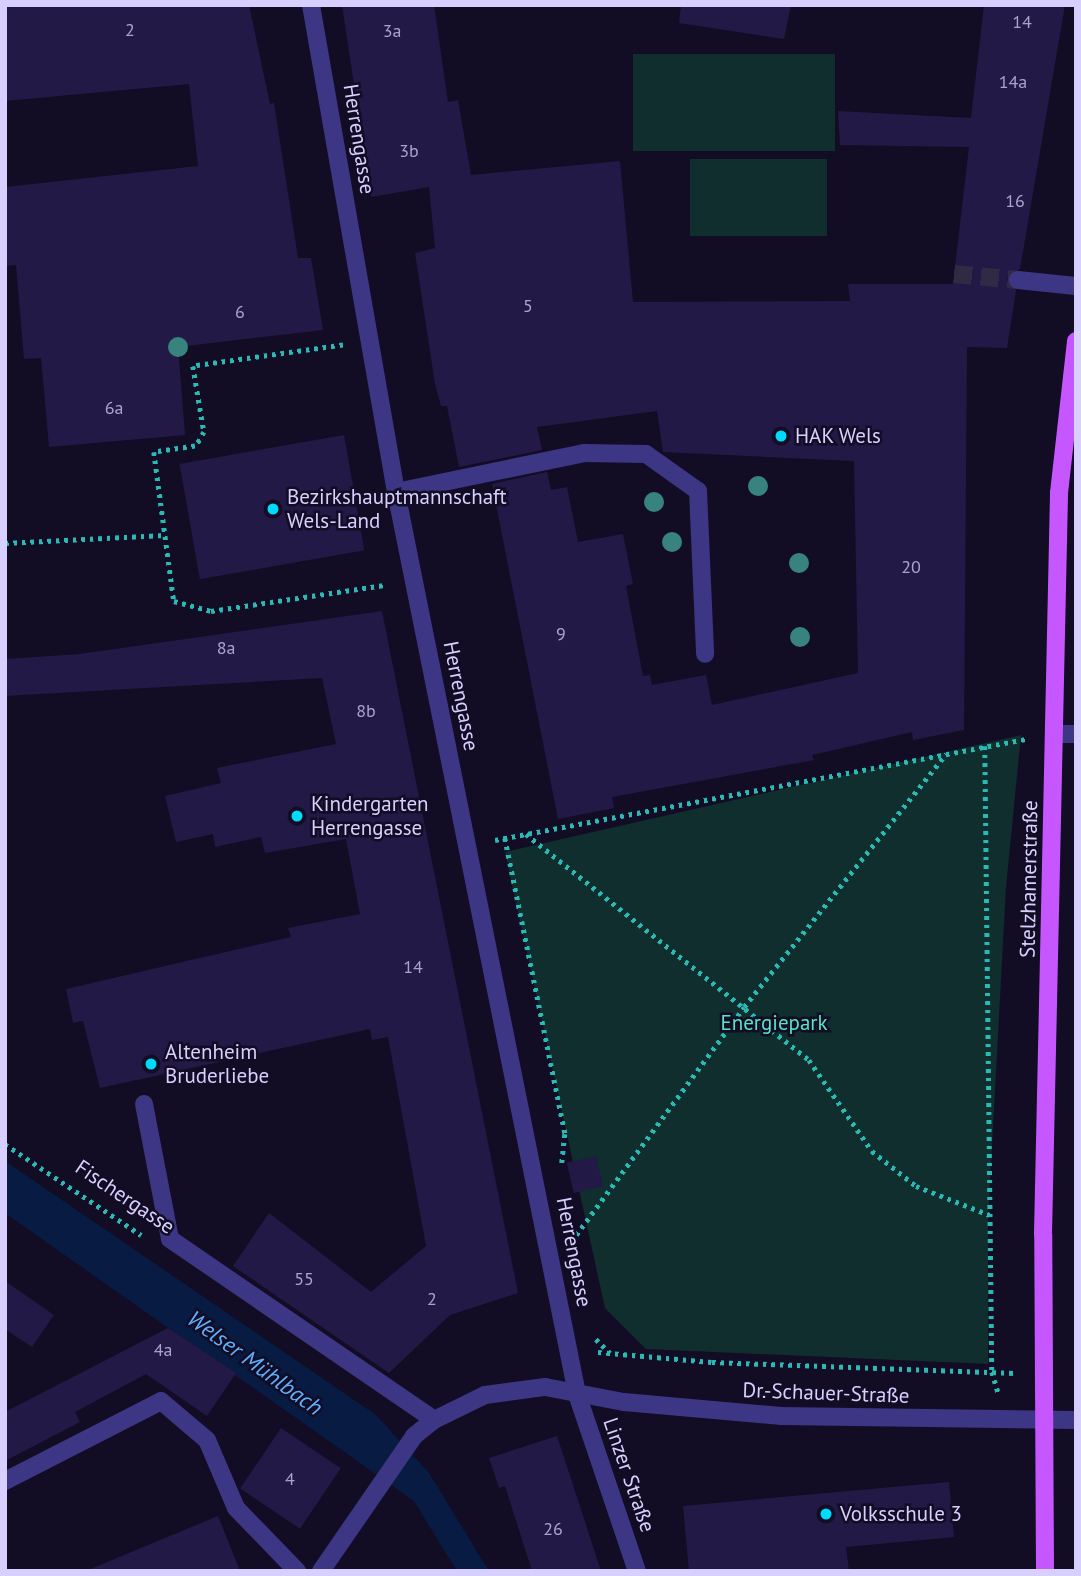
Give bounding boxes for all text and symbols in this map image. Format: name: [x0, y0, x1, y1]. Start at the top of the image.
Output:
house number: 14: [1012, 11, 1032, 33]
house number: 2: [125, 19, 135, 41]
house number: 3a: [383, 20, 401, 42]
house number: 14a: [999, 71, 1027, 93]
street label: Herrengasse: [338, 82, 380, 196]
house number: 3b: [399, 140, 419, 162]
house number: 16: [1005, 190, 1025, 212]
house number: 5: [523, 295, 533, 317]
house number: 6: [235, 301, 245, 323]
house number: 6a: [105, 397, 123, 419]
place label: HAK Wels: [795, 423, 882, 449]
marker: HAK Wels: [773, 428, 789, 444]
place label: Bezirkshauptmannschaft Wels-Land: [287, 484, 507, 534]
marker: Bezirkshauptmannschaft Wels-Land: [265, 501, 281, 517]
house number: 20: [901, 556, 921, 578]
house number: 9: [556, 623, 566, 645]
house number: 8a: [217, 637, 235, 659]
street label: Herrengasse: [438, 639, 484, 753]
house number: 8b: [356, 700, 376, 722]
place label: Kindergarten Herrengasse: [311, 791, 429, 841]
street label: Stelzhamerstraße: [1015, 800, 1043, 958]
marker: Kindergarten Herrengasse: [289, 808, 305, 824]
house number: 14: [403, 956, 423, 978]
park label: Energiepark: [720, 1010, 828, 1036]
place label: Altenheim Bruderliebe: [165, 1039, 269, 1089]
marker: Altenheim Bruderliebe: [143, 1056, 159, 1072]
street label: Fischergasse: [71, 1155, 179, 1239]
street label: Herrengasse: [551, 1195, 597, 1309]
house number: 55: [294, 1268, 314, 1290]
house number: 2: [427, 1288, 437, 1310]
water label: Welser Mühlbach: [182, 1305, 328, 1421]
house number: 4a: [154, 1339, 172, 1361]
street label: Dr.-Schauer-Straße: [742, 1377, 910, 1409]
street label: Linzer Straße: [598, 1414, 660, 1536]
house number: 4: [285, 1468, 295, 1490]
place label: Volksschule 3: [840, 1501, 962, 1527]
marker: Volksschule 3: [818, 1506, 834, 1522]
house number: 26: [543, 1518, 563, 1540]

